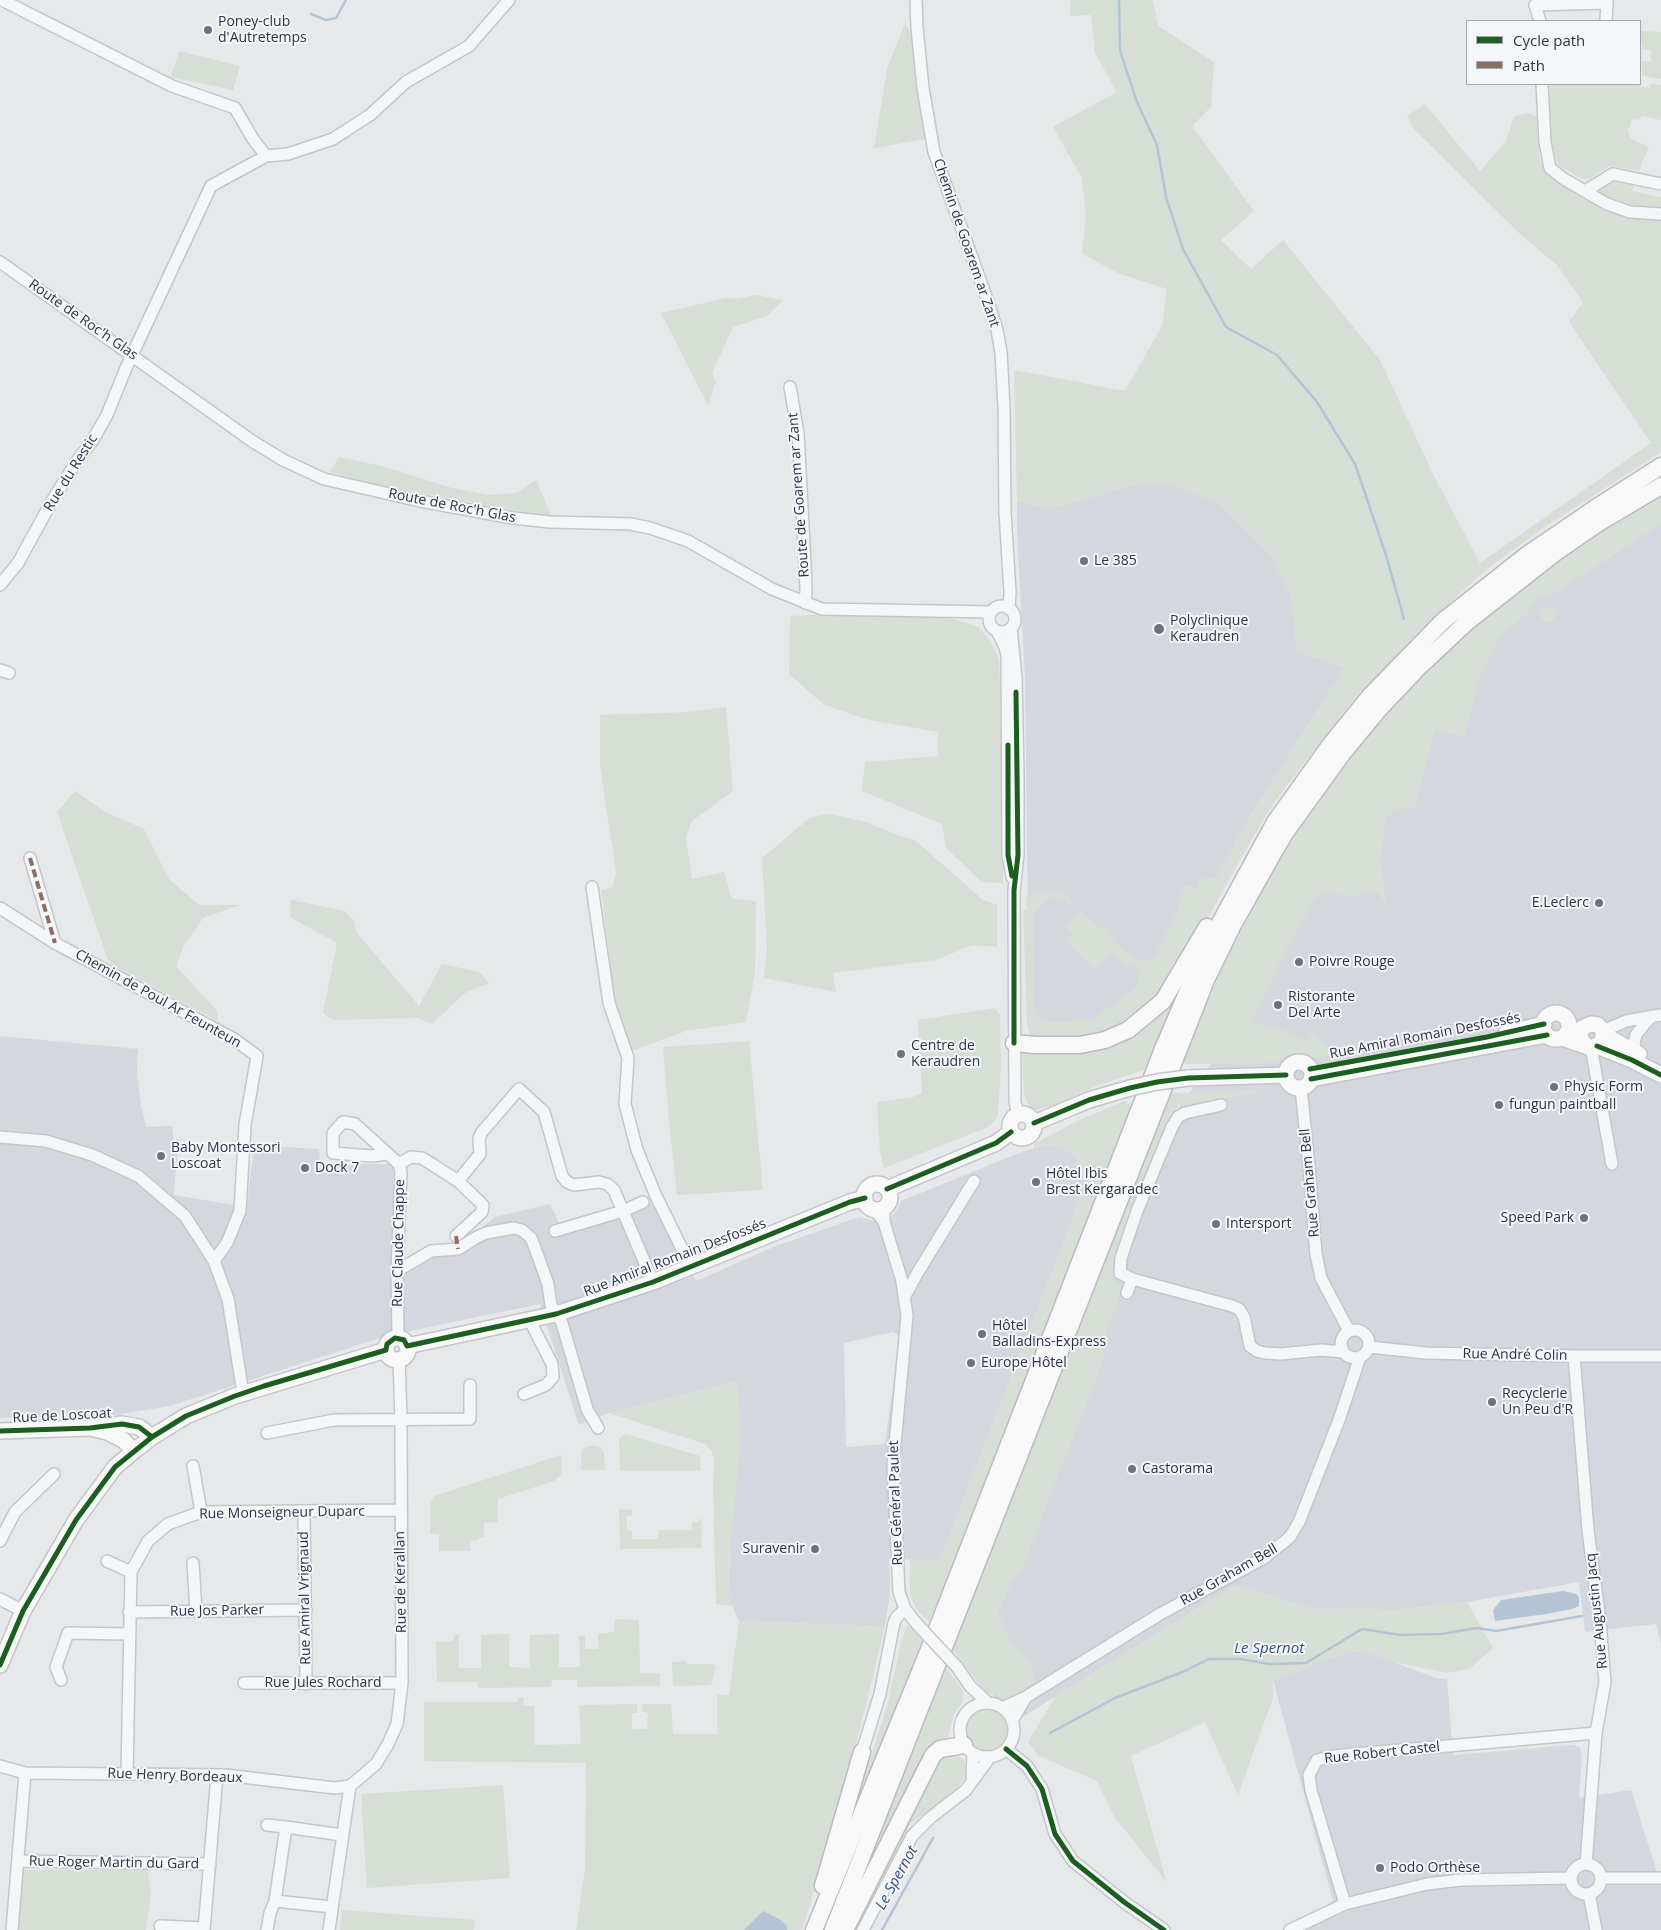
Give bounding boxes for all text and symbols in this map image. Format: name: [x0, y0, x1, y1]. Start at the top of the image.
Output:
place label: Poney-club d'Autretemps: [218, 14, 307, 46]
legend: [1466, 20, 1641, 85]
marker: Poney-club d'Autretemps: [202, 24, 214, 36]
text: Cycle path: [1513, 30, 1585, 50]
text: Path: [1513, 55, 1545, 75]
street label: Chemin de Goarem ar Zant: [929, 157, 1003, 329]
street label: Route de Roc'h Glas: [25, 276, 141, 364]
street label: Route de Goarem ar Zant: [785, 412, 813, 578]
street label: Rue du Restic: [41, 431, 101, 515]
street label: Route de Roc'h Glas: [387, 485, 517, 527]
place label: Le 385: [1094, 553, 1137, 569]
marker: Le 385: [1078, 555, 1090, 567]
place label: Polyclinique Keraudren: [1170, 613, 1248, 646]
marker: Polyclinique Keraudren: [1152, 622, 1166, 636]
place label: E.Leclerc: [1532, 895, 1589, 911]
marker: E.Leclerc: [1593, 897, 1605, 909]
street label: Chemin de Poul Ar Feunteun: [72, 946, 244, 1052]
place label: Poivre Rouge: [1309, 954, 1395, 970]
marker: Poivre Rouge: [1293, 956, 1305, 968]
place label: Ristorante Del Arte: [1288, 989, 1355, 1022]
marker: Ristorante Del Arte: [1272, 999, 1284, 1011]
street label: Rue Amiral Romain Desfossés: [1328, 1009, 1522, 1063]
place label: Centre de Keraudren: [911, 1038, 980, 1070]
marker: Centre de Keraudren: [895, 1048, 907, 1060]
place label: Physic Form: [1564, 1079, 1643, 1095]
marker: Physic Form: [1548, 1081, 1560, 1093]
place label: fungun paintball: [1509, 1097, 1616, 1113]
marker: fungun paintball: [1493, 1099, 1505, 1111]
street label: Rue Graham Bell: [1297, 1128, 1323, 1238]
place label: Baby Montessori Loscoat: [171, 1140, 281, 1172]
marker: Baby Montessori Loscoat: [155, 1150, 167, 1162]
place label: Dock 7: [315, 1160, 359, 1176]
marker: Dock 7: [299, 1162, 311, 1174]
place label: Hôtel Ibis Brest Kergaradec: [1046, 1166, 1158, 1198]
marker: Hôtel Ibis Brest Kergaradec: [1030, 1176, 1042, 1188]
street label: Rue Claude Chappe: [389, 1179, 409, 1307]
place label: Speed Park: [1501, 1210, 1574, 1226]
marker: Speed Park: [1578, 1212, 1590, 1224]
street label: Rue Amiral Romain Desfossés: [581, 1215, 769, 1301]
place label: Intersport: [1226, 1216, 1291, 1232]
marker: Intersport: [1210, 1218, 1222, 1230]
place label: Hôtel Balladins-Express: [992, 1318, 1106, 1350]
marker: Hôtel Balladins-Express: [976, 1328, 988, 1340]
street label: Rue André Colin: [1462, 1346, 1568, 1364]
place label: Europe Hôtel: [981, 1355, 1067, 1371]
marker: Europe Hôtel: [965, 1357, 977, 1369]
place label: Recyclerie Un Peu d'R: [1502, 1386, 1573, 1418]
marker: Recyclerie Un Peu d'R: [1486, 1396, 1498, 1408]
street label: Rue de Loscoat: [12, 1405, 112, 1427]
street label: Rue Général Paulet: [885, 1440, 907, 1566]
place label: Castorama: [1142, 1461, 1213, 1477]
marker: Castorama: [1126, 1463, 1138, 1475]
street label: Rue Monseigneur Duparc: [199, 1503, 365, 1523]
street label: Rue Amiral Vrignaud: [295, 1531, 315, 1665]
street label: Rue de Kerallan: [392, 1531, 410, 1633]
street label: Rue Graham Bell: [1177, 1540, 1281, 1610]
place label: Suravenir: [743, 1541, 805, 1557]
marker: Suravenir: [809, 1543, 821, 1555]
street label: Rue Augustin Jacq: [1583, 1552, 1611, 1670]
street label: Rue Jos Parker: [170, 1602, 264, 1620]
water label: Le Spernot: [1234, 1640, 1304, 1658]
street label: Rue Jules Rochard: [264, 1675, 382, 1691]
street label: Rue Robert Castel: [1323, 1739, 1441, 1767]
street label: Rue Henry Bordeaux: [107, 1765, 243, 1787]
water label: Le Spernot: [872, 1843, 922, 1913]
street label: Rue Roger Martin du Gard: [29, 1853, 199, 1873]
place label: Podo Orthèse: [1390, 1860, 1480, 1876]
marker: Podo Orthèse: [1374, 1862, 1386, 1874]

